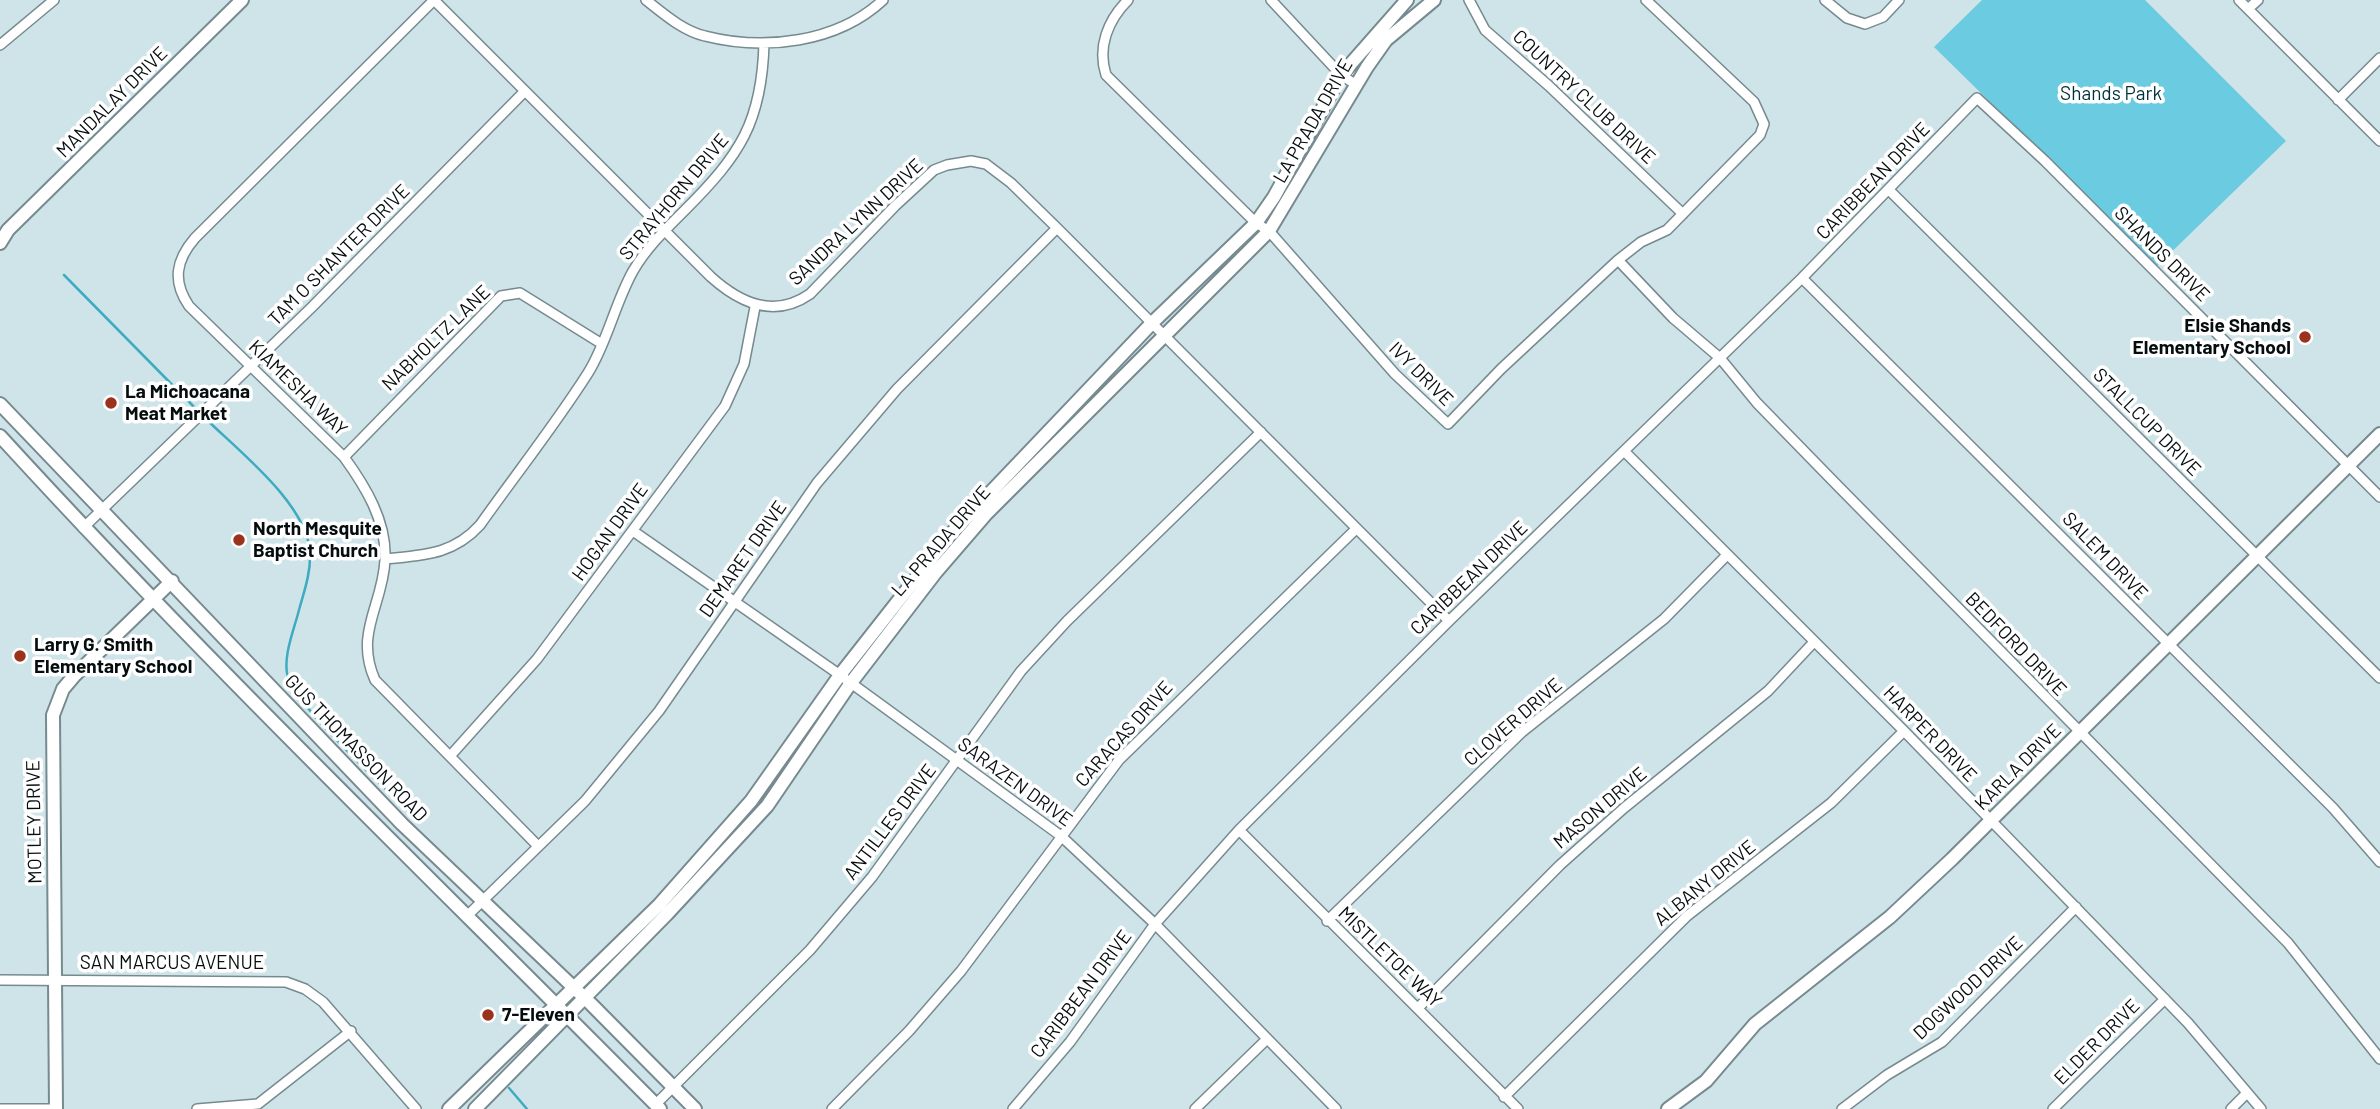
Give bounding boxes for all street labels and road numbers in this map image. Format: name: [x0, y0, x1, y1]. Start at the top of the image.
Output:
street label: COUNTRY CLUB DRIVE: [1508, 25, 1660, 169]
street label: MANDALAY DRIVE: [52, 42, 172, 162]
street label: LA PRADA DRIVE: [1268, 55, 1358, 187]
street label: CARIBBEAN DRIVE: [1811, 118, 1935, 244]
street label: STRAYHORN DRIVE: [614, 129, 734, 265]
street label: SANDRA LYNN DRIVE: [784, 154, 928, 290]
street label: TAM O SHANTER DRIVE: [263, 179, 415, 331]
street label: SHANDS DRIVE: [2110, 202, 2214, 306]
street label: NABHOLTZ LANE: [377, 281, 495, 395]
street label: KIAMESHA WAY: [244, 335, 352, 441]
street label: IVY DRIVE: [1384, 337, 1458, 411]
street label: STALLCUP DRIVE: [2088, 363, 2206, 481]
street label: HOGAN DRIVE: [567, 479, 653, 585]
street label: LA PRADA DRIVE: [887, 481, 995, 601]
street label: DEMARET DRIVE: [694, 496, 792, 622]
street label: SALEM DRIVE: [2058, 507, 2152, 605]
street label: CARIBBEAN DRIVE: [1406, 516, 1532, 640]
street label: BEDFORD DRIVE: [1961, 587, 2071, 701]
street label: GUS THOMASSON ROAD: [280, 670, 432, 826]
street label: CLOVER DRIVE: [1459, 673, 1567, 771]
street label: CARACAS DRIVE: [1070, 676, 1178, 792]
street label: HARPER DRIVE: [1879, 681, 1981, 787]
street label: KARLA DRIVE: [1970, 719, 2066, 815]
street label: SARAZEN DRIVE: [953, 733, 1077, 831]
street label: MOTLEY DRIVE: [22, 760, 46, 884]
street label: ANTILLES DRIVE: [839, 760, 941, 884]
street label: MASON DRIVE: [1549, 762, 1651, 854]
street label: ALBANY DRIVE: [1650, 835, 1760, 931]
street label: MISTLETOE WAY: [1333, 902, 1447, 1012]
street label: CARIBBEAN DRIVE: [1026, 926, 1136, 1062]
street label: DOGWOOD DRIVE: [1909, 932, 2027, 1044]
street label: SAN MARCUS AVENUE: [80, 952, 264, 974]
street label: ELDER DRIVE: [2049, 994, 2145, 1090]

